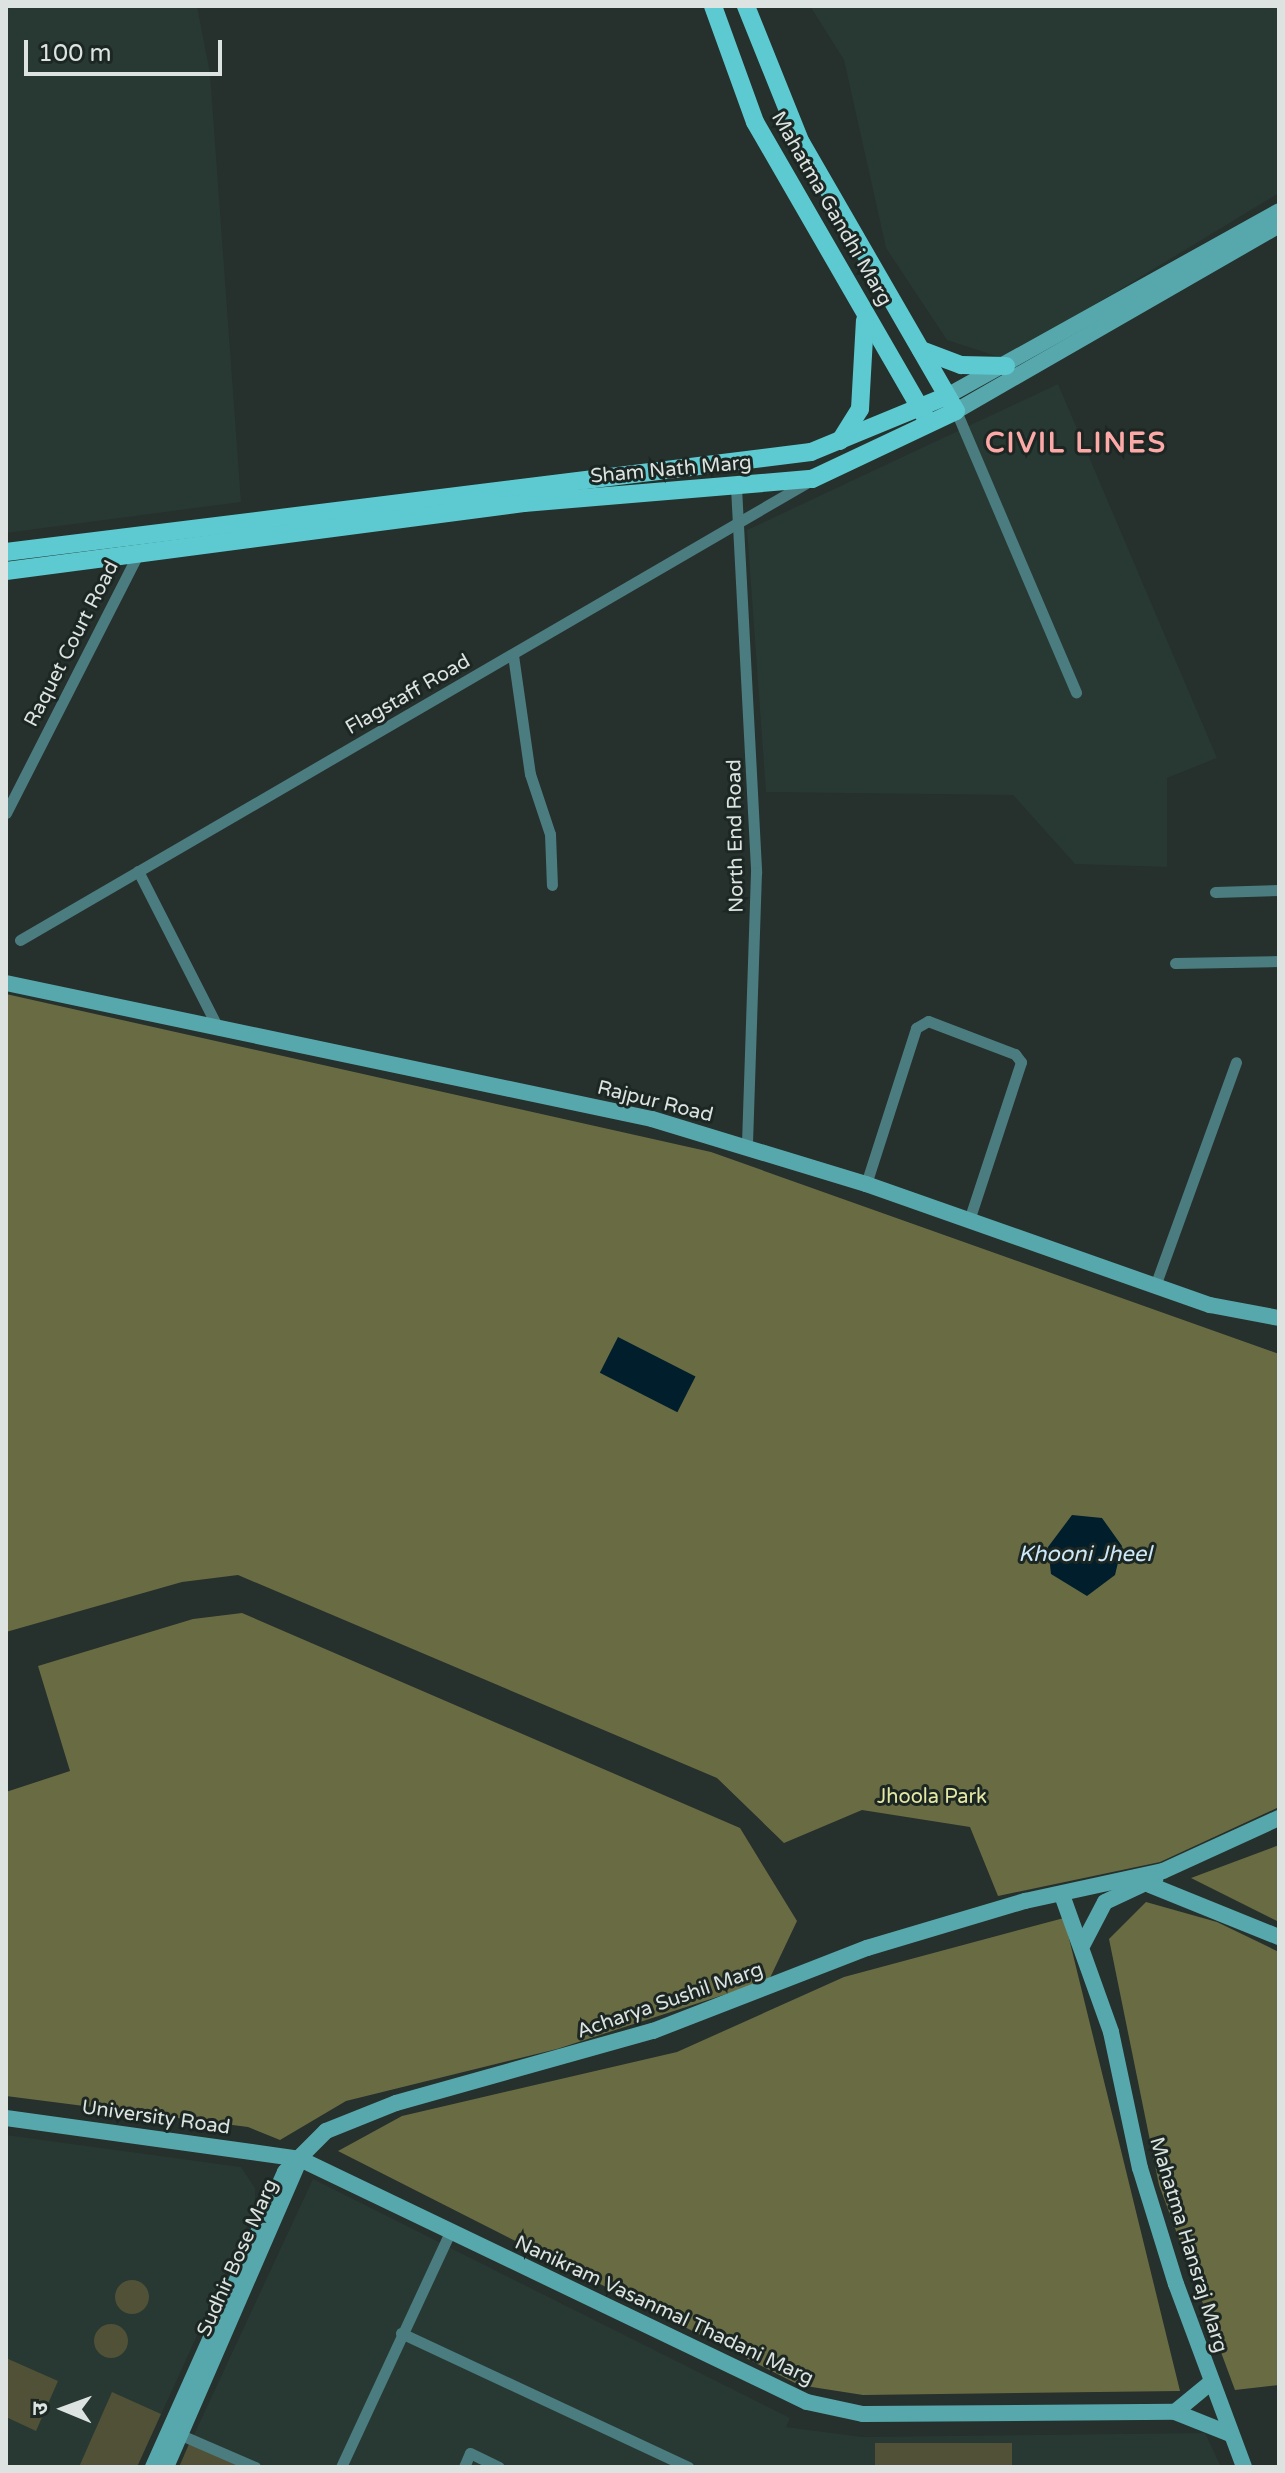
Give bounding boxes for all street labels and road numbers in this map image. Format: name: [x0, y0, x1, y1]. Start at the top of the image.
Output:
street label: Mahatma Gandhi Marg: [766, 108, 896, 310]
street label: Sham Nath Marg: [589, 451, 753, 489]
street label: Raquet Court Road: [20, 557, 124, 731]
street label: Flagstaff Road: [341, 650, 475, 740]
street label: North End Road: [723, 759, 749, 913]
street label: Rajpur Road: [595, 1076, 715, 1128]
street label: Acharya Sushil Marg: [574, 1958, 766, 2044]
street label: University Road: [80, 2096, 232, 2140]
street label: Mahatma Hansraj Marg: [1144, 2134, 1232, 2356]
street label: Sudhir Bose Marg: [193, 2176, 283, 2340]
street label: Nanikram Vasanmal Thadani Marg: [511, 2231, 817, 2391]

